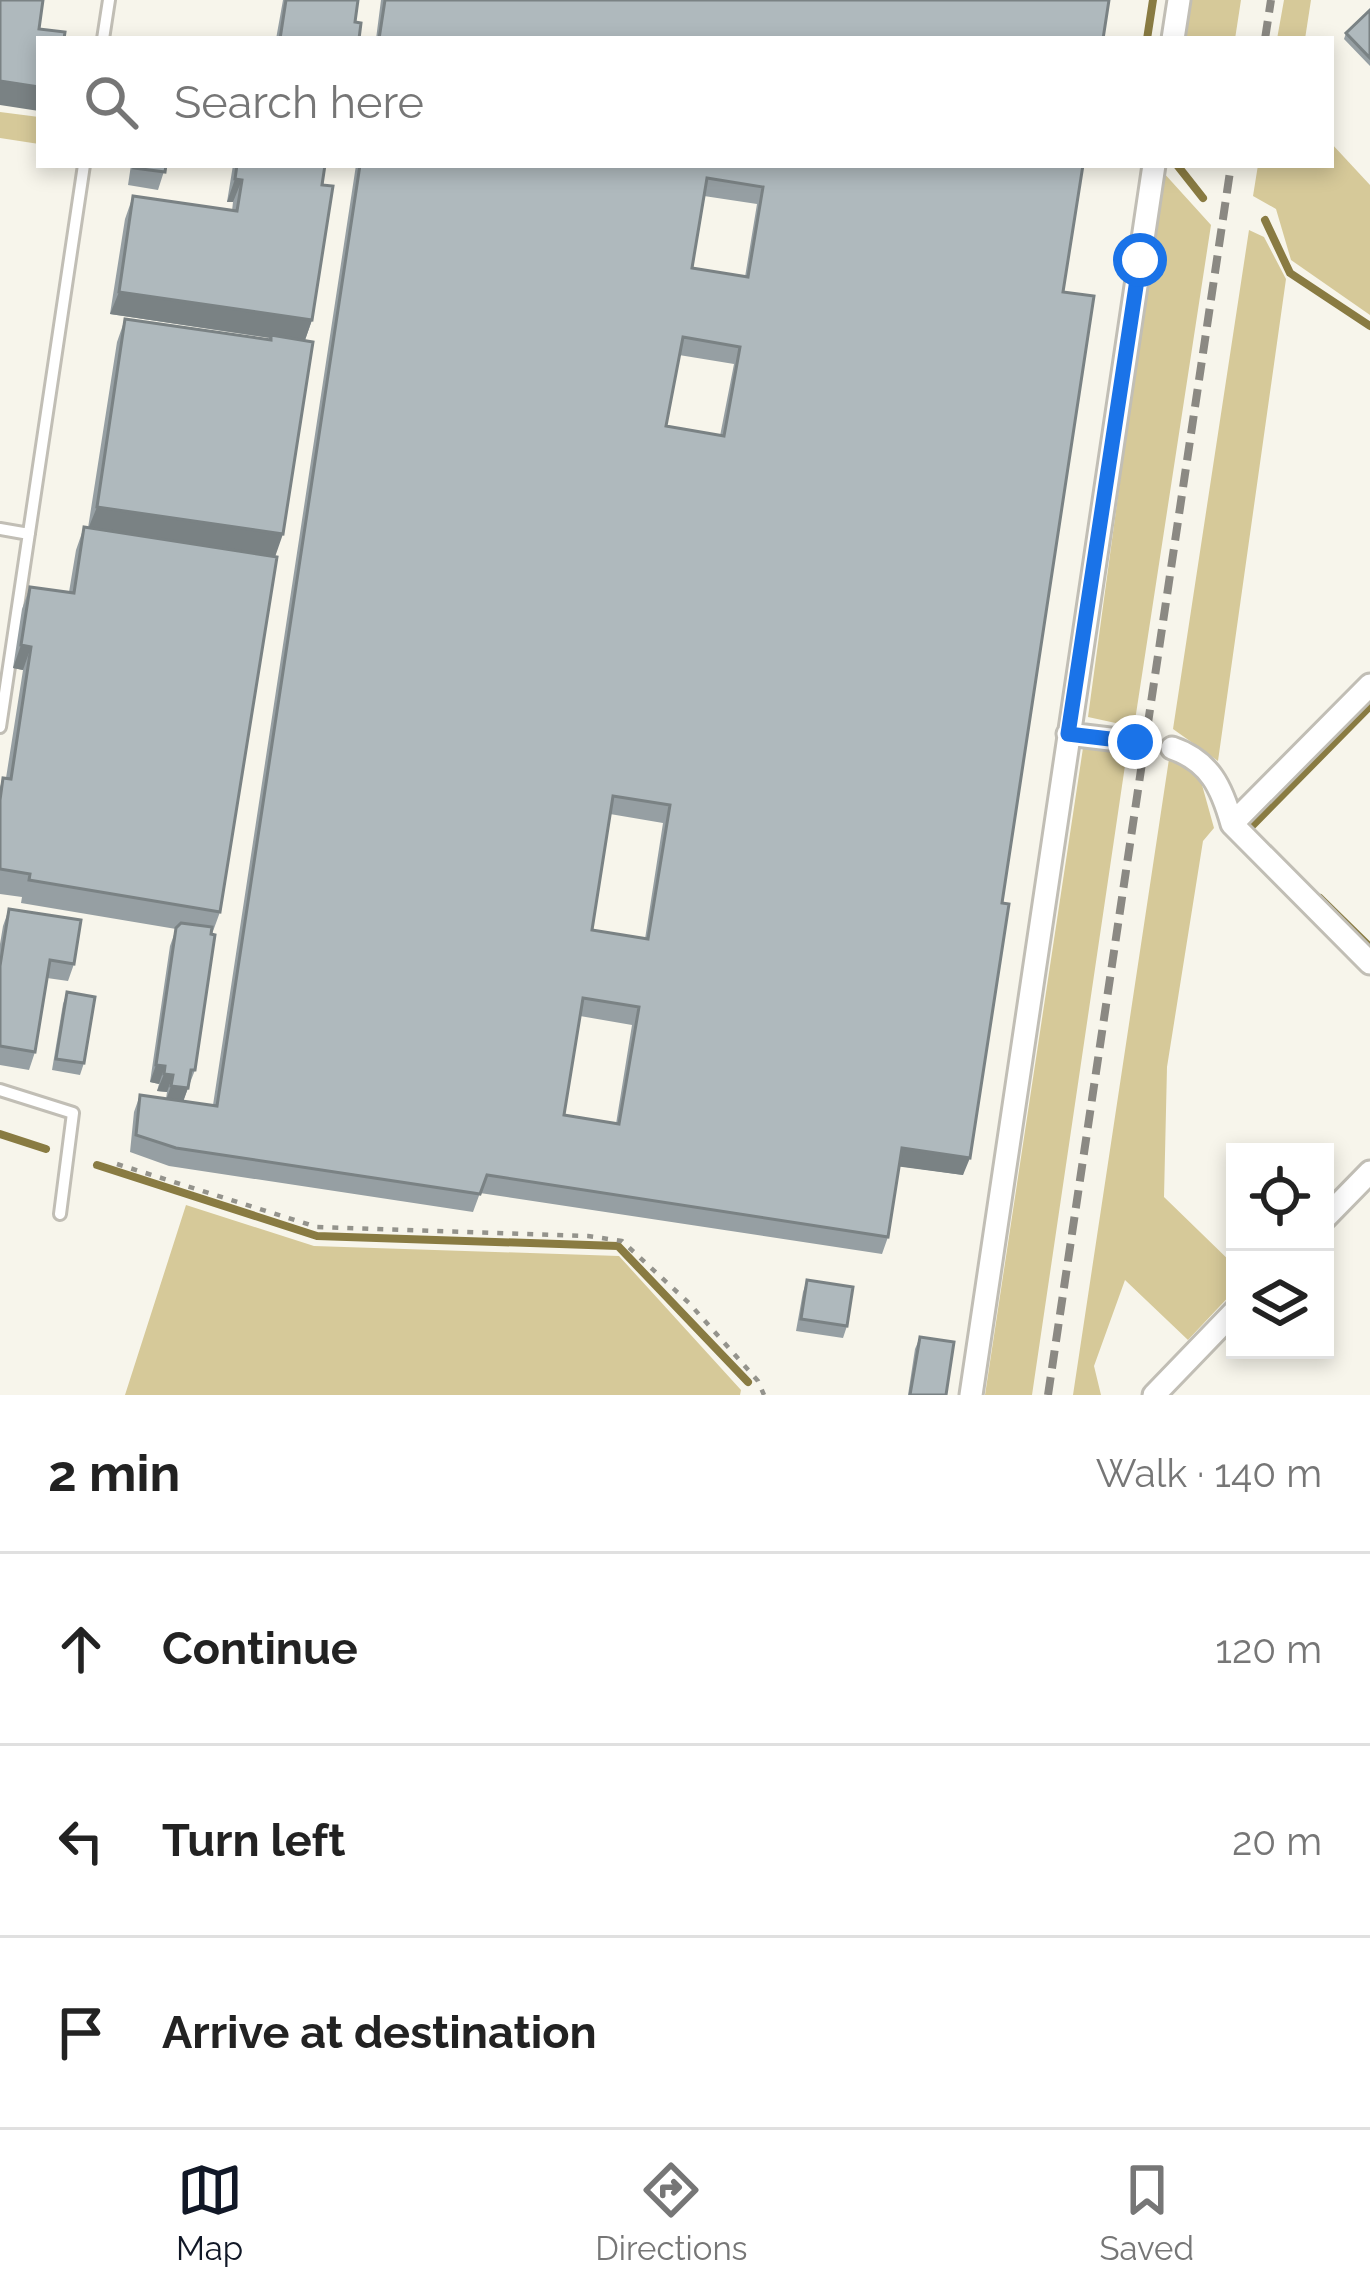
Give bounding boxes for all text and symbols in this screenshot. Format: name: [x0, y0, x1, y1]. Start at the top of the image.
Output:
search box: [36, 36, 1334, 168]
icon: search: [78, 69, 144, 135]
text: Search here: [174, 76, 424, 129]
route start: [1113, 233, 1167, 287]
route end: [1108, 715, 1162, 769]
map controls: [1226, 1143, 1334, 1359]
button: locate: [1226, 1143, 1334, 1251]
button: layers: [1226, 1251, 1334, 1359]
text: 2 min: [48, 1443, 180, 1503]
text: Walk · 140 m: [1096, 1450, 1322, 1496]
icon: ahead: [48, 1616, 114, 1682]
text: Continue: [162, 1622, 358, 1675]
text: 120 m: [1215, 1626, 1322, 1672]
icon: left: [48, 1808, 114, 1874]
text: Turn left: [162, 1814, 345, 1867]
text: 20 m: [1232, 1818, 1322, 1864]
icon: arrive: [48, 2000, 114, 2066]
text: Arrive at destination: [162, 2006, 597, 2059]
tab: Map: [176, 2157, 243, 2268]
tab: Directions: [595, 2157, 748, 2268]
tab: Saved: [1100, 2157, 1194, 2268]

